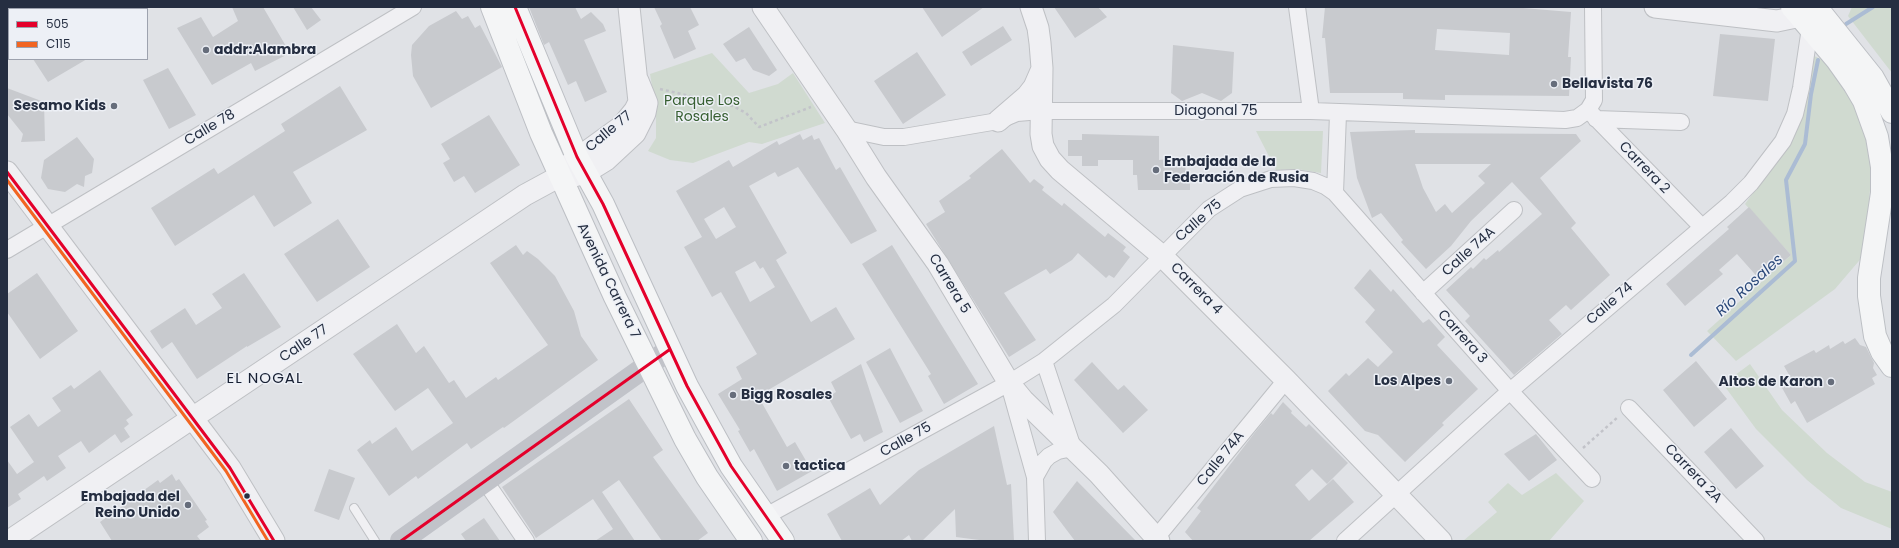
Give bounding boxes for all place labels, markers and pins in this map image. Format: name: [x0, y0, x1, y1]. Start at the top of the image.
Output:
place label: addr:Alambra: [214, 42, 316, 58]
marker: addr:Alambra: [201, 45, 211, 55]
place label: Bellavista 76: [1562, 76, 1653, 92]
marker: Bellavista 76: [1549, 79, 1559, 89]
place label: Sesamo Kids: [14, 98, 106, 114]
marker: Sesamo Kids: [109, 101, 119, 111]
place label: Embajada de la Federación de Rusia: [1164, 154, 1309, 186]
marker: Embajada de la Federación de Rusia: [1151, 165, 1161, 175]
place label: Los Alpes: [1374, 373, 1441, 389]
place label: Altos de Karon: [1718, 374, 1823, 390]
marker: Los Alpes: [1444, 376, 1454, 386]
marker: Altos de Karon: [1826, 377, 1836, 387]
place label: Bigg Rosales: [741, 387, 832, 403]
marker: Bigg Rosales: [728, 390, 738, 400]
place label: tactica: [794, 458, 845, 474]
marker: tactica: [781, 461, 791, 471]
place label: Embajada del Reino Unido: [81, 489, 180, 522]
unlabelled marker: [242, 491, 252, 501]
marker: Embajada del Reino Unido: [183, 500, 193, 510]

